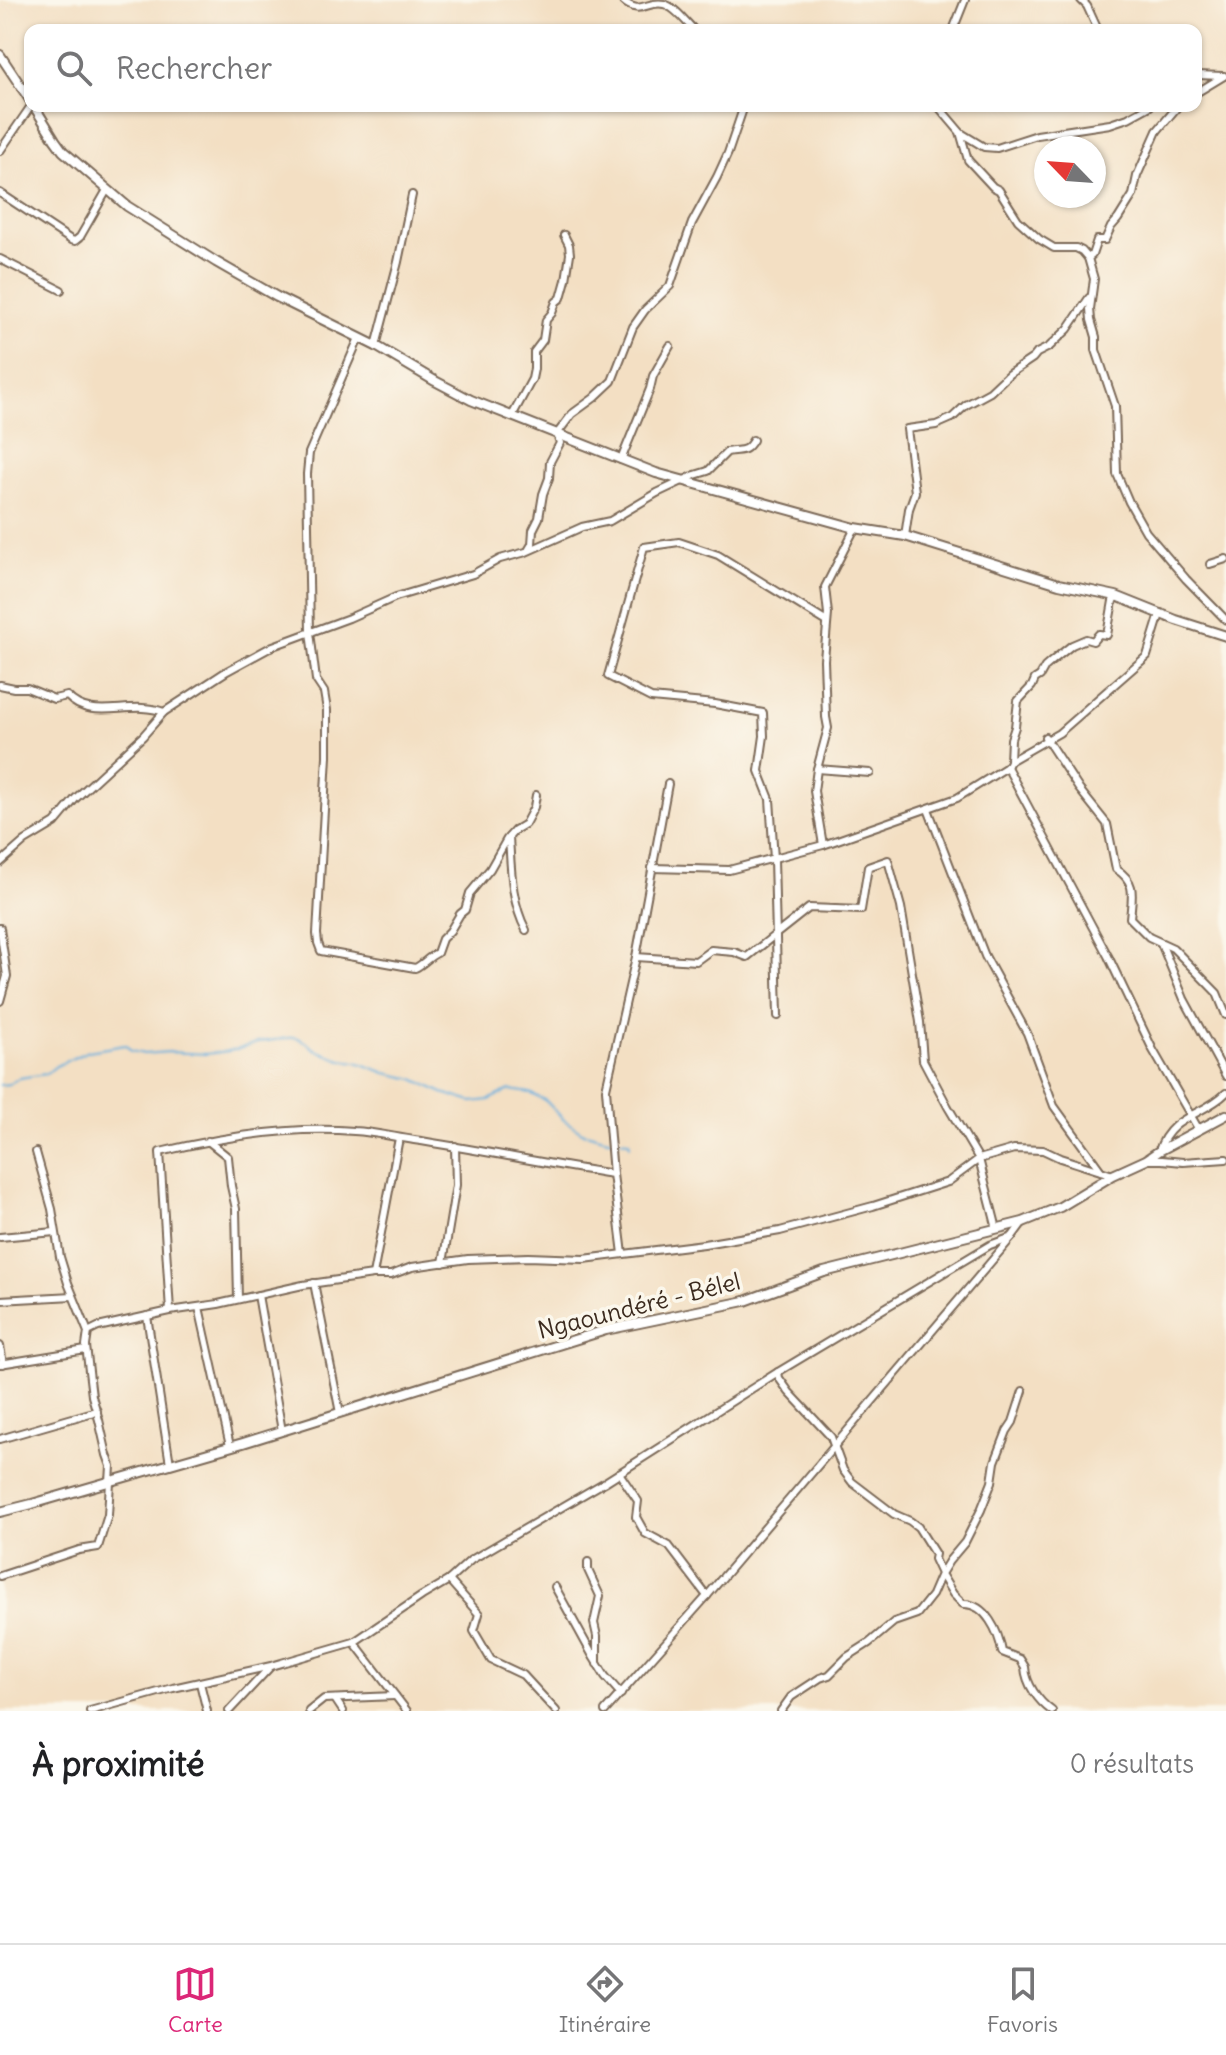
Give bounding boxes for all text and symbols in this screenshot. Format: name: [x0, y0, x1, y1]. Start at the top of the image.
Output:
search box: [24, 24, 1202, 112]
icon: search: [52, 46, 96, 90]
text: Rechercher: [116, 49, 272, 87]
north arrow: [1034, 136, 1106, 208]
street label: Ngaoundéré - Bélel: [534, 1265, 743, 1345]
text: À proximité: [32, 1742, 205, 1785]
text: 0 résultats: [1070, 1747, 1194, 1780]
tab: Carte: [168, 1962, 223, 2038]
tab: Itinéraire: [559, 1962, 651, 2038]
tab: Favoris: [987, 1962, 1058, 2038]

